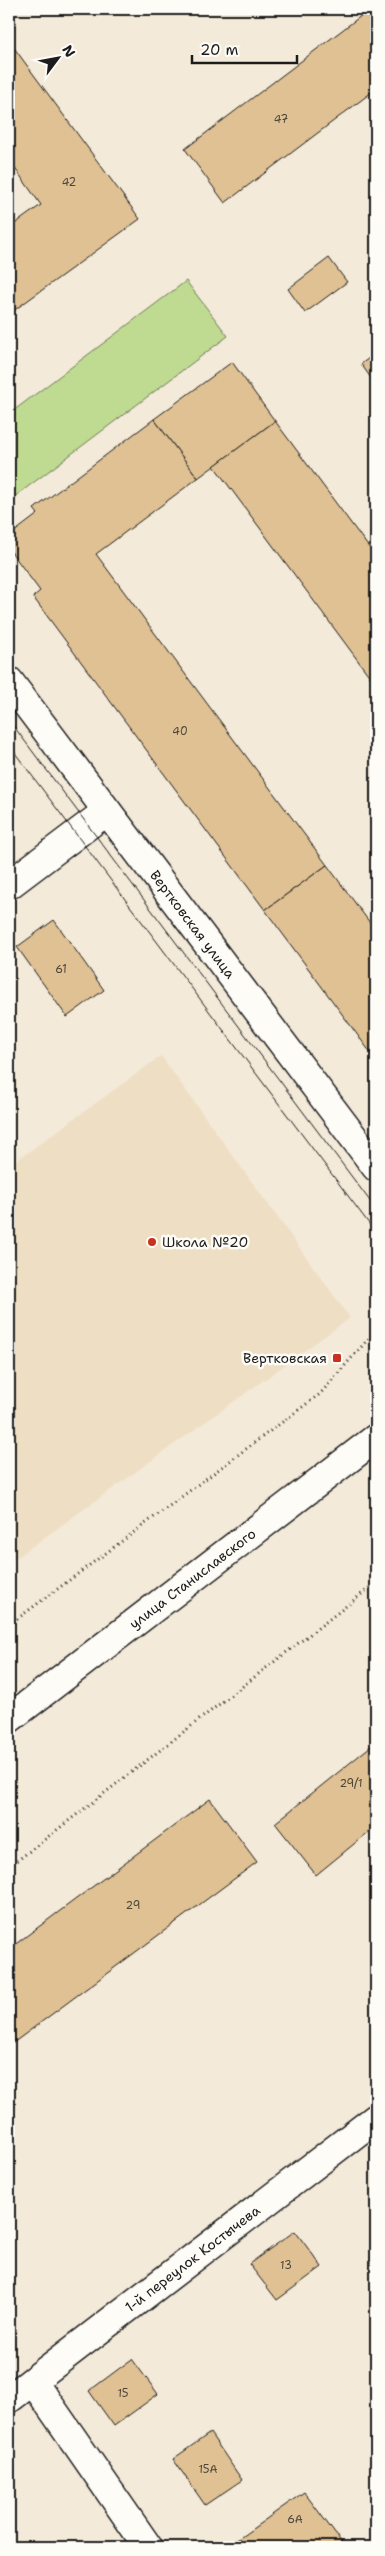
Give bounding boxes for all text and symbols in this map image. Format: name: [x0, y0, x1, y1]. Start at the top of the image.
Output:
north arrow: [32, 32, 82, 82]
scale bar: [192, 32, 298, 64]
text: 20 m: [200, 40, 239, 60]
text: N: [58, 42, 80, 61]
house number: 47: [274, 112, 289, 127]
house number: 42: [62, 175, 76, 190]
house number: 40: [172, 724, 188, 739]
street label: Вертковская улица: [146, 867, 240, 982]
house number: 61: [55, 962, 67, 977]
place label: Школа №20: [162, 1233, 248, 1251]
marker: Школа №20: [146, 1236, 158, 1248]
place label: Вертковская: [243, 1349, 327, 1367]
marker: Вертковская: [331, 1352, 343, 1364]
street label: улица Станиславского: [125, 1524, 259, 1633]
house number: 29/1: [339, 1776, 363, 1791]
house number: 29: [126, 1898, 140, 1913]
street label: 1-й переулок Костычева: [121, 2201, 264, 2316]
house number: 13: [280, 2258, 292, 2273]
house number: 15: [117, 2386, 129, 2401]
house number: 15А: [198, 2462, 218, 2477]
house number: 6А: [287, 2512, 303, 2527]

